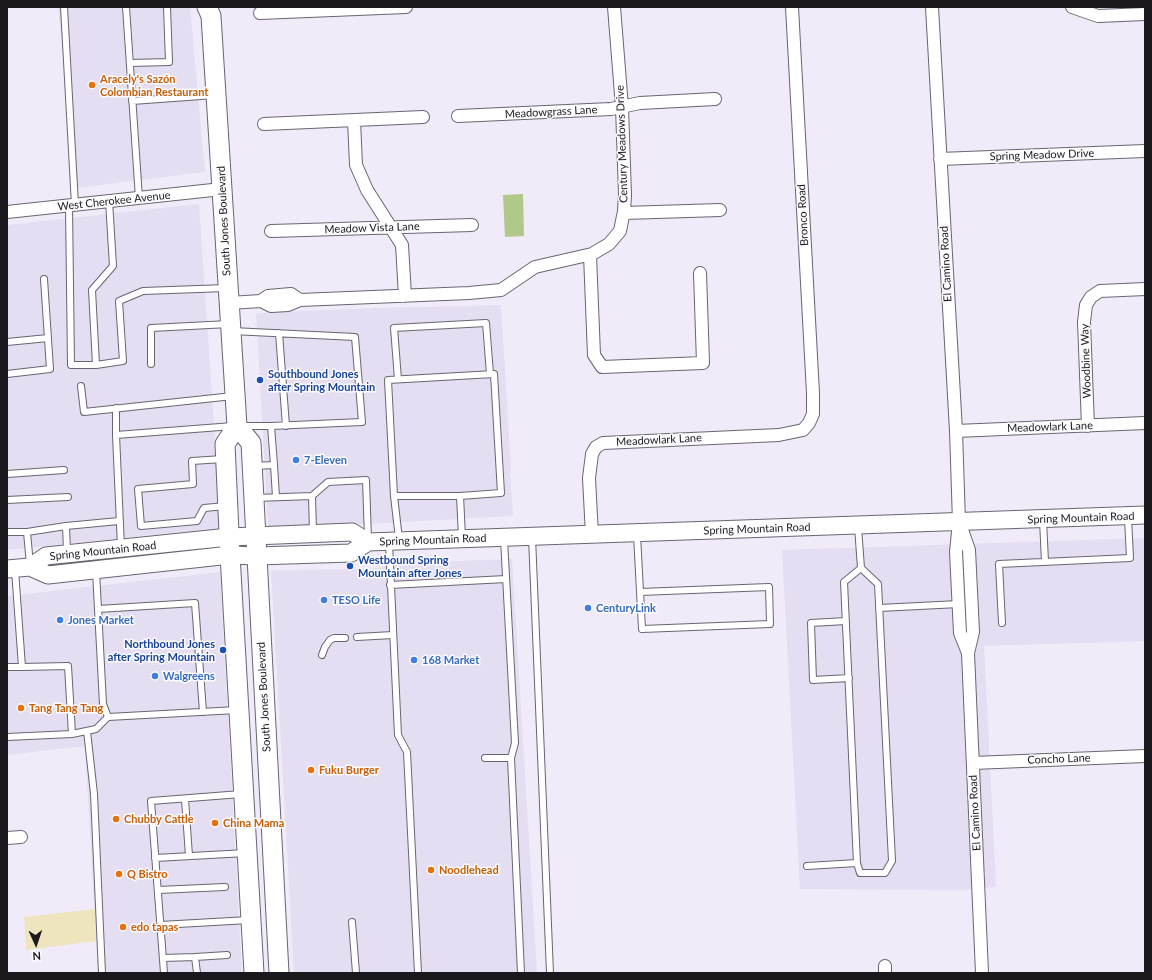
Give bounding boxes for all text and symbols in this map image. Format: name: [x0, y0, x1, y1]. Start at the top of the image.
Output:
place label: Aracely's Sazón Colombian Restaurant: [100, 72, 208, 98]
marker: Aracely's Sazón Colombian Restaurant: [87, 80, 97, 90]
street label: Century Meadows Drive: [613, 85, 631, 203]
street label: Meadowgrass Lane: [504, 103, 598, 121]
street label: Spring Meadow Drive: [989, 147, 1095, 163]
street label: South Jones Boulevard: [215, 166, 233, 276]
street label: Bronco Road: [795, 184, 811, 246]
street label: West Cherokee Avenue: [57, 189, 171, 213]
street label: Meadow Vista Lane: [324, 220, 420, 236]
street label: El Camino Road: [937, 226, 955, 302]
street label: Woodbine Way: [1078, 323, 1094, 399]
place label: Southbound Jones after Spring Mountain: [268, 367, 375, 393]
marker: Southbound Jones after Spring Mountain: [255, 375, 265, 385]
street label: Meadowlark Lane: [1007, 419, 1093, 435]
street label: Meadowlark Lane: [616, 431, 702, 449]
place label: 7-Eleven: [304, 453, 347, 467]
marker: 7-Eleven: [291, 455, 301, 465]
street label: Spring Mountain Road: [1027, 510, 1135, 526]
street label: Spring Mountain Road: [703, 521, 811, 537]
street label: Spring Mountain Road: [379, 532, 487, 548]
street label: Spring Mountain Road: [49, 539, 157, 563]
place label: Westbound Spring Mountain after Jones: [358, 553, 462, 579]
marker: Westbound Spring Mountain after Jones: [345, 561, 355, 571]
place label: TESO Life: [332, 593, 381, 607]
marker: TESO Life: [319, 595, 329, 605]
place label: CenturyLink: [596, 601, 656, 615]
marker: CenturyLink: [583, 603, 593, 613]
place label: Jones Market: [68, 613, 134, 627]
marker: Jones Market: [55, 615, 65, 625]
place label: Northbound Jones after Spring Mountain: [108, 637, 215, 663]
street label: South Jones Boulevard: [255, 642, 273, 752]
marker: Northbound Jones after Spring Mountain: [218, 645, 228, 655]
place label: 168 Market: [422, 653, 479, 667]
marker: 168 Market: [409, 655, 419, 665]
place label: Walgreens: [163, 669, 215, 683]
marker: Walgreens: [150, 671, 160, 681]
place label: Tang Tang Tang: [29, 701, 103, 715]
marker: Tang Tang Tang: [16, 703, 26, 713]
street label: Concho Lane: [1027, 751, 1091, 767]
place label: Fuku Burger: [319, 763, 379, 777]
marker: Fuku Burger: [306, 765, 316, 775]
street label: El Camino Road: [966, 775, 984, 851]
place label: Chubby Cattle: [124, 812, 194, 826]
marker: Chubby Cattle: [111, 814, 121, 824]
place label: China Mama: [223, 816, 284, 830]
marker: China Mama: [210, 818, 220, 828]
place label: Noodlehead: [439, 863, 499, 877]
marker: Noodlehead: [426, 865, 436, 875]
place label: Q Bistro: [127, 867, 168, 881]
marker: Q Bistro: [114, 869, 124, 879]
place label: edo tapas: [131, 920, 178, 934]
marker: edo tapas: [118, 922, 128, 932]
north arrow: [16, 924, 56, 964]
text: N: [32, 950, 41, 963]

